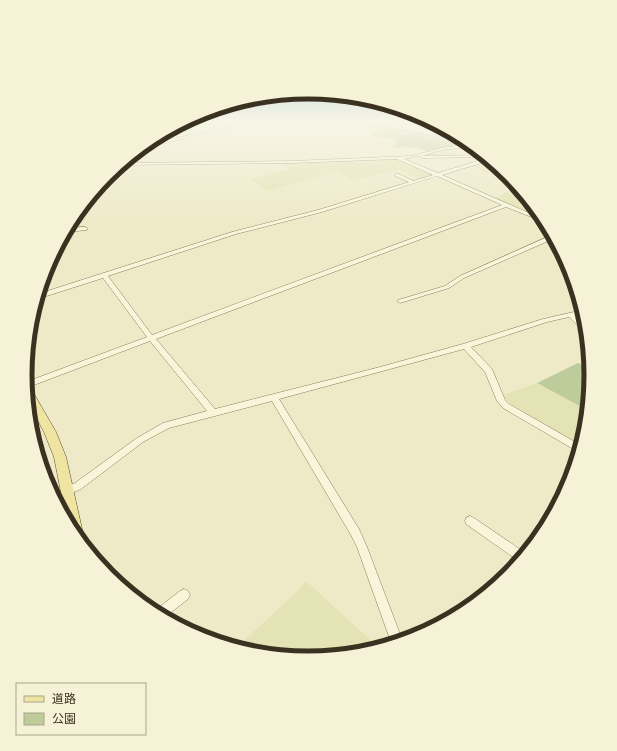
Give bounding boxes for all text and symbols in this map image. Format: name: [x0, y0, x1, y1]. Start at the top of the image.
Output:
legend: [16, 683, 146, 735]
text: 道路: [52, 691, 76, 706]
text: 公園: [52, 711, 76, 726]

